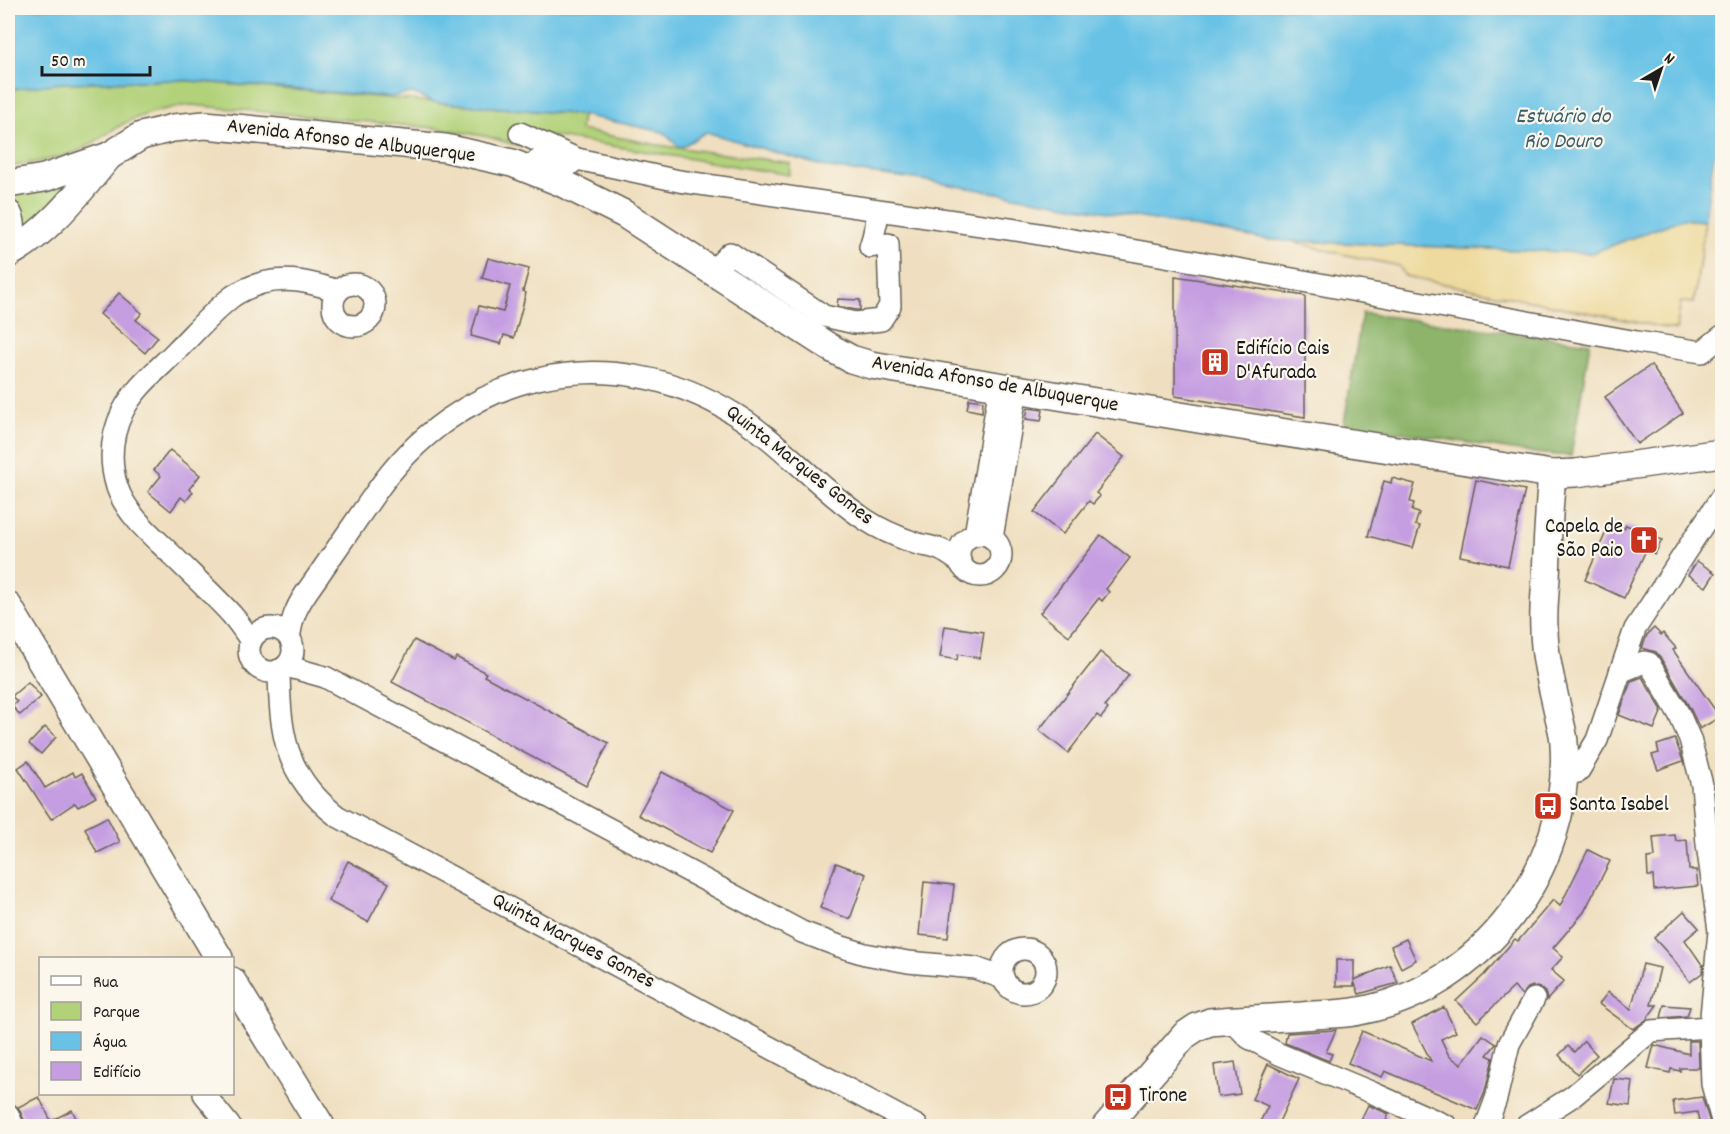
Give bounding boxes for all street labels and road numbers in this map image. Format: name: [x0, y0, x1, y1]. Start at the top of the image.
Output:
street label: Avenida Afonso de Albuquerque: [225, 112, 477, 172]
street label: Avenida Afonso de Albuquerque: [869, 349, 1121, 421]
street label: Quinta Marques Gomes: [718, 398, 880, 534]
street label: Quinta Marques Gomes: [486, 886, 660, 998]

